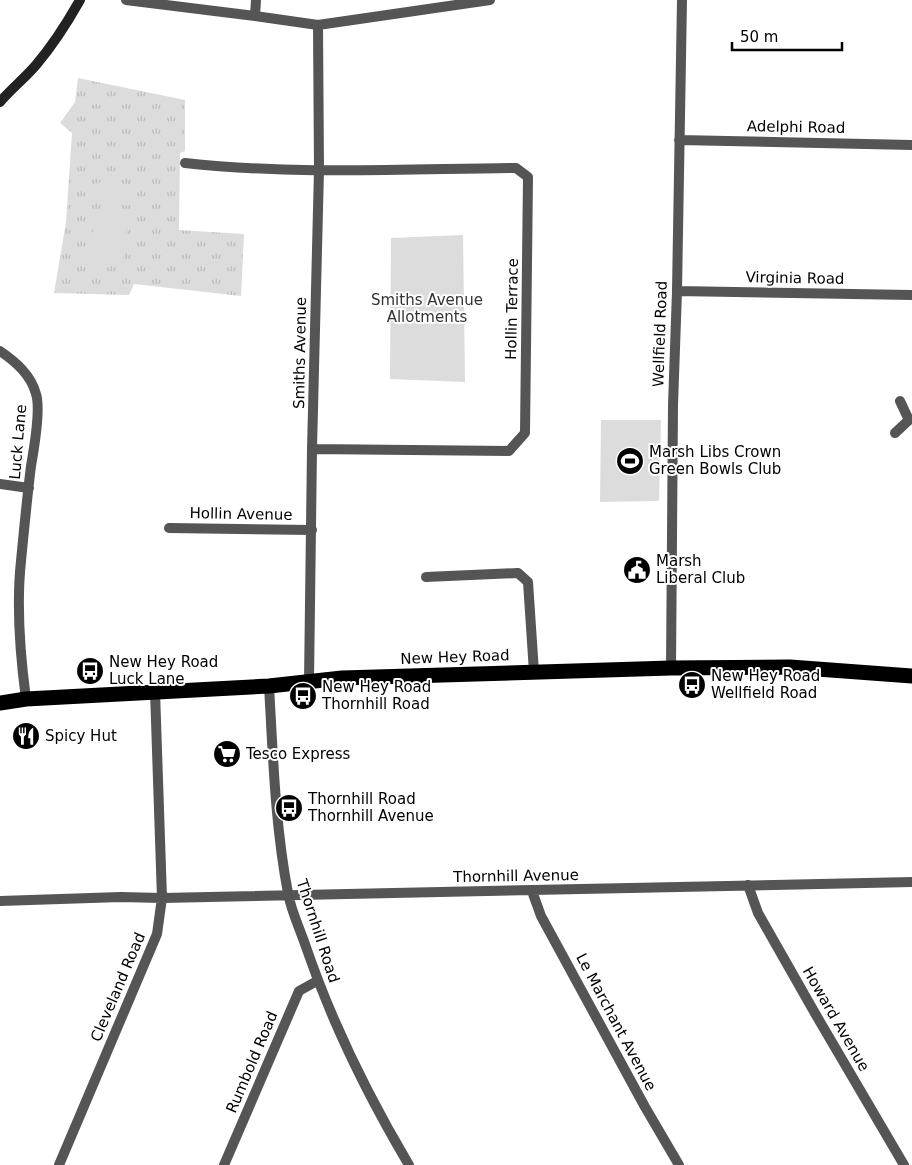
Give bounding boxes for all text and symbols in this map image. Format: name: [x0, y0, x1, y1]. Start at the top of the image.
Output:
scale bar: [732, 20, 842, 52]
text: 50 m: [740, 28, 778, 46]
street label: Adelphi Road: [747, 117, 845, 137]
street label: Hollin Terrace: [502, 258, 522, 360]
street label: Virginia Road: [745, 268, 845, 288]
street label: Wellfield Road: [649, 281, 671, 387]
park label: Smiths Avenue Allotments: [371, 291, 483, 326]
street label: Smiths Avenue: [290, 297, 310, 409]
street label: Luck Lane: [6, 404, 30, 480]
place label: Marsh Libs Crown Green Bowls Club: [649, 443, 781, 478]
sports icon: Marsh Libs Crown Green Bowls Club: [615, 446, 645, 476]
street label: Hollin Avenue: [189, 504, 293, 524]
place label: Marsh Liberal Club: [656, 552, 745, 587]
public building icon: Marsh Liberal Club: [622, 555, 652, 585]
street label: New Hey Road: [400, 646, 510, 668]
place label: New Hey Road Luck Lane: [109, 653, 218, 688]
bus stop icon: New Hey Road Luck Lane: [75, 656, 105, 686]
place label: New Hey Road Wellfield Road: [711, 667, 820, 702]
bus stop icon: New Hey Road Wellfield Road: [677, 670, 707, 700]
place label: New Hey Road Thornhill Road: [321, 678, 431, 713]
bus stop icon: New Hey Road Thornhill Road: [288, 681, 318, 711]
restaurant icon: Spicy Hut: [11, 721, 41, 751]
place label: Spicy Hut: [45, 727, 117, 745]
supermarket icon: Tesco Express: [212, 739, 242, 769]
place label: Tesco Express: [245, 745, 351, 763]
place label: Thornhill Road Thornhill Avenue: [307, 790, 434, 825]
bus stop icon: Thornhill Road Thornhill Avenue: [274, 793, 304, 823]
street label: Thornhill Avenue: [452, 866, 579, 886]
street label: Thornhill Road: [292, 876, 343, 985]
street label: Cleveland Road: [87, 930, 149, 1044]
street label: Le Marchant Avenue: [572, 950, 660, 1094]
street label: Howard Avenue: [799, 963, 873, 1075]
street label: Rumbold Road: [222, 1008, 282, 1116]

